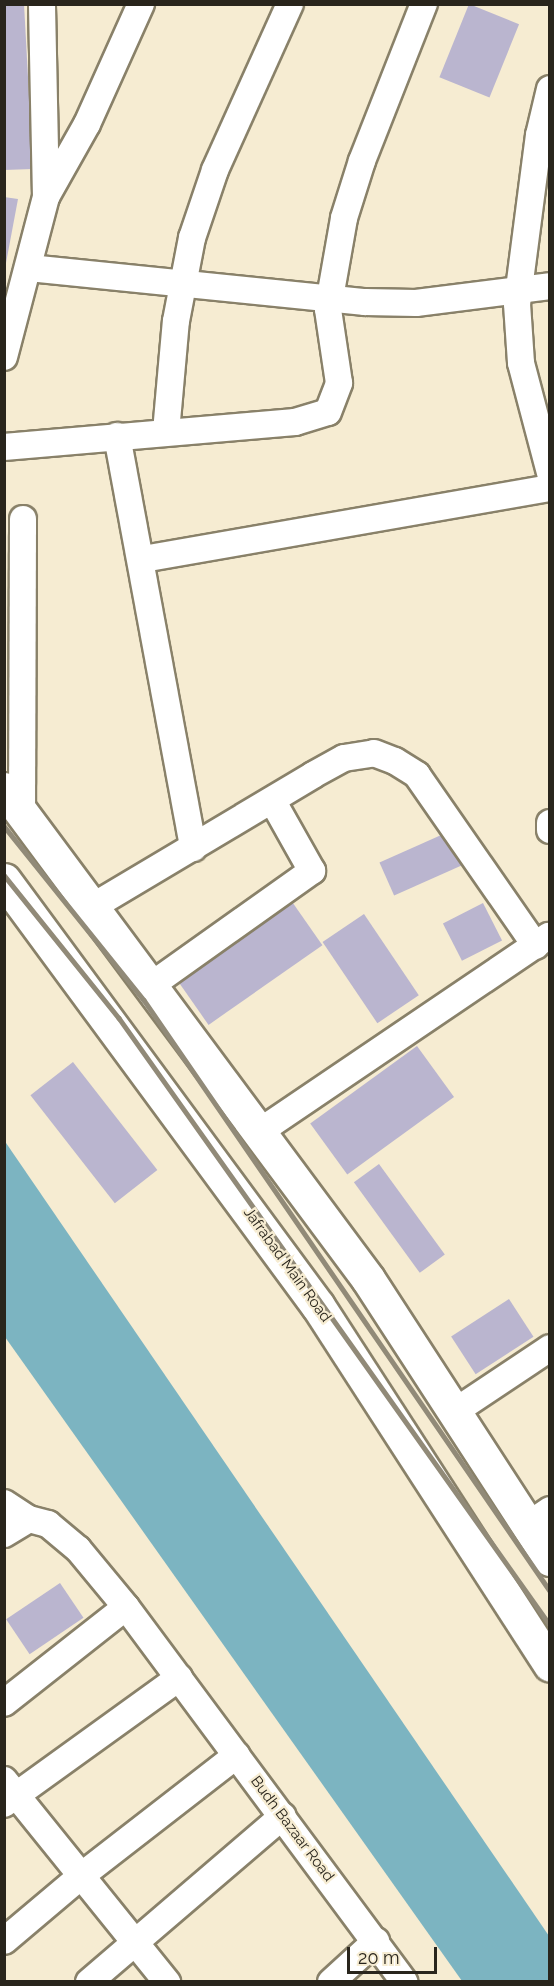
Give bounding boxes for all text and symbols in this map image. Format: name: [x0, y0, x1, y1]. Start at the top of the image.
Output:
street label: Jafrabad Main Road: [239, 1204, 335, 1326]
street label: Budh Bazaar Road: [246, 1773, 338, 1885]
scale bar: [350, 1935, 440, 1973]
text: 20 m: [358, 1947, 400, 1968]

